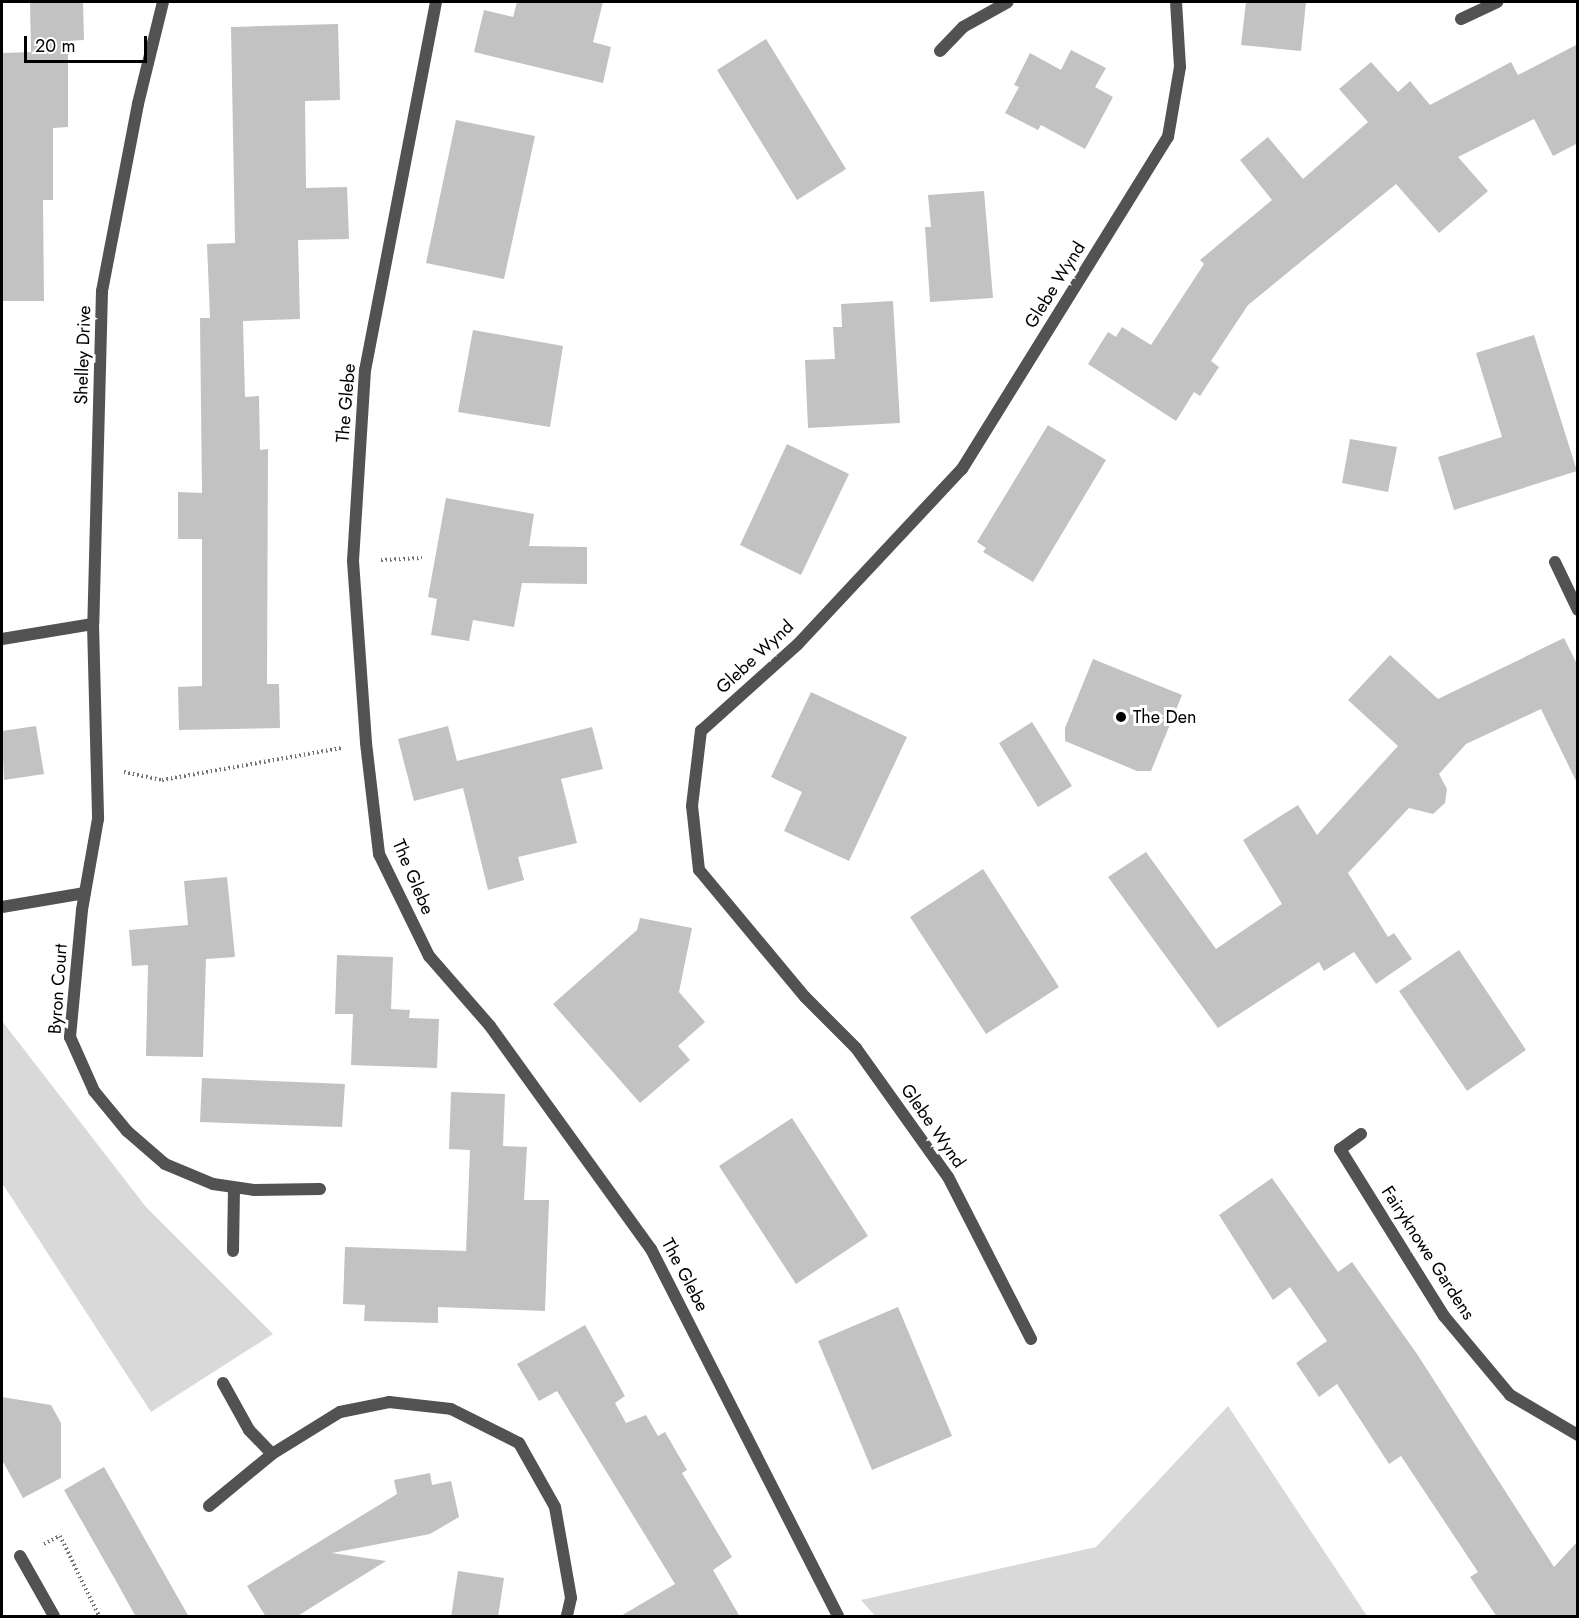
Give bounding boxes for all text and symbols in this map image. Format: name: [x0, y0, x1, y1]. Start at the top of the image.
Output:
scale bar: [27, 24, 150, 62]
text: 20 m: [35, 33, 75, 59]
street label: Glebe Wynd: [1020, 238, 1090, 332]
street label: Shelley Drive: [70, 305, 96, 405]
street label: The Glebe: [332, 363, 360, 443]
street label: Glebe Wynd: [712, 616, 798, 698]
place label: The Den: [1133, 706, 1196, 728]
marker: The Den: [1114, 710, 1128, 724]
street label: The Glebe: [388, 836, 438, 918]
street label: Byron Court: [44, 943, 72, 1035]
street label: Glebe Wynd: [896, 1080, 970, 1172]
street label: Fairyknowe Gardens: [1377, 1182, 1479, 1324]
street label: The Glebe: [657, 1235, 713, 1315]

